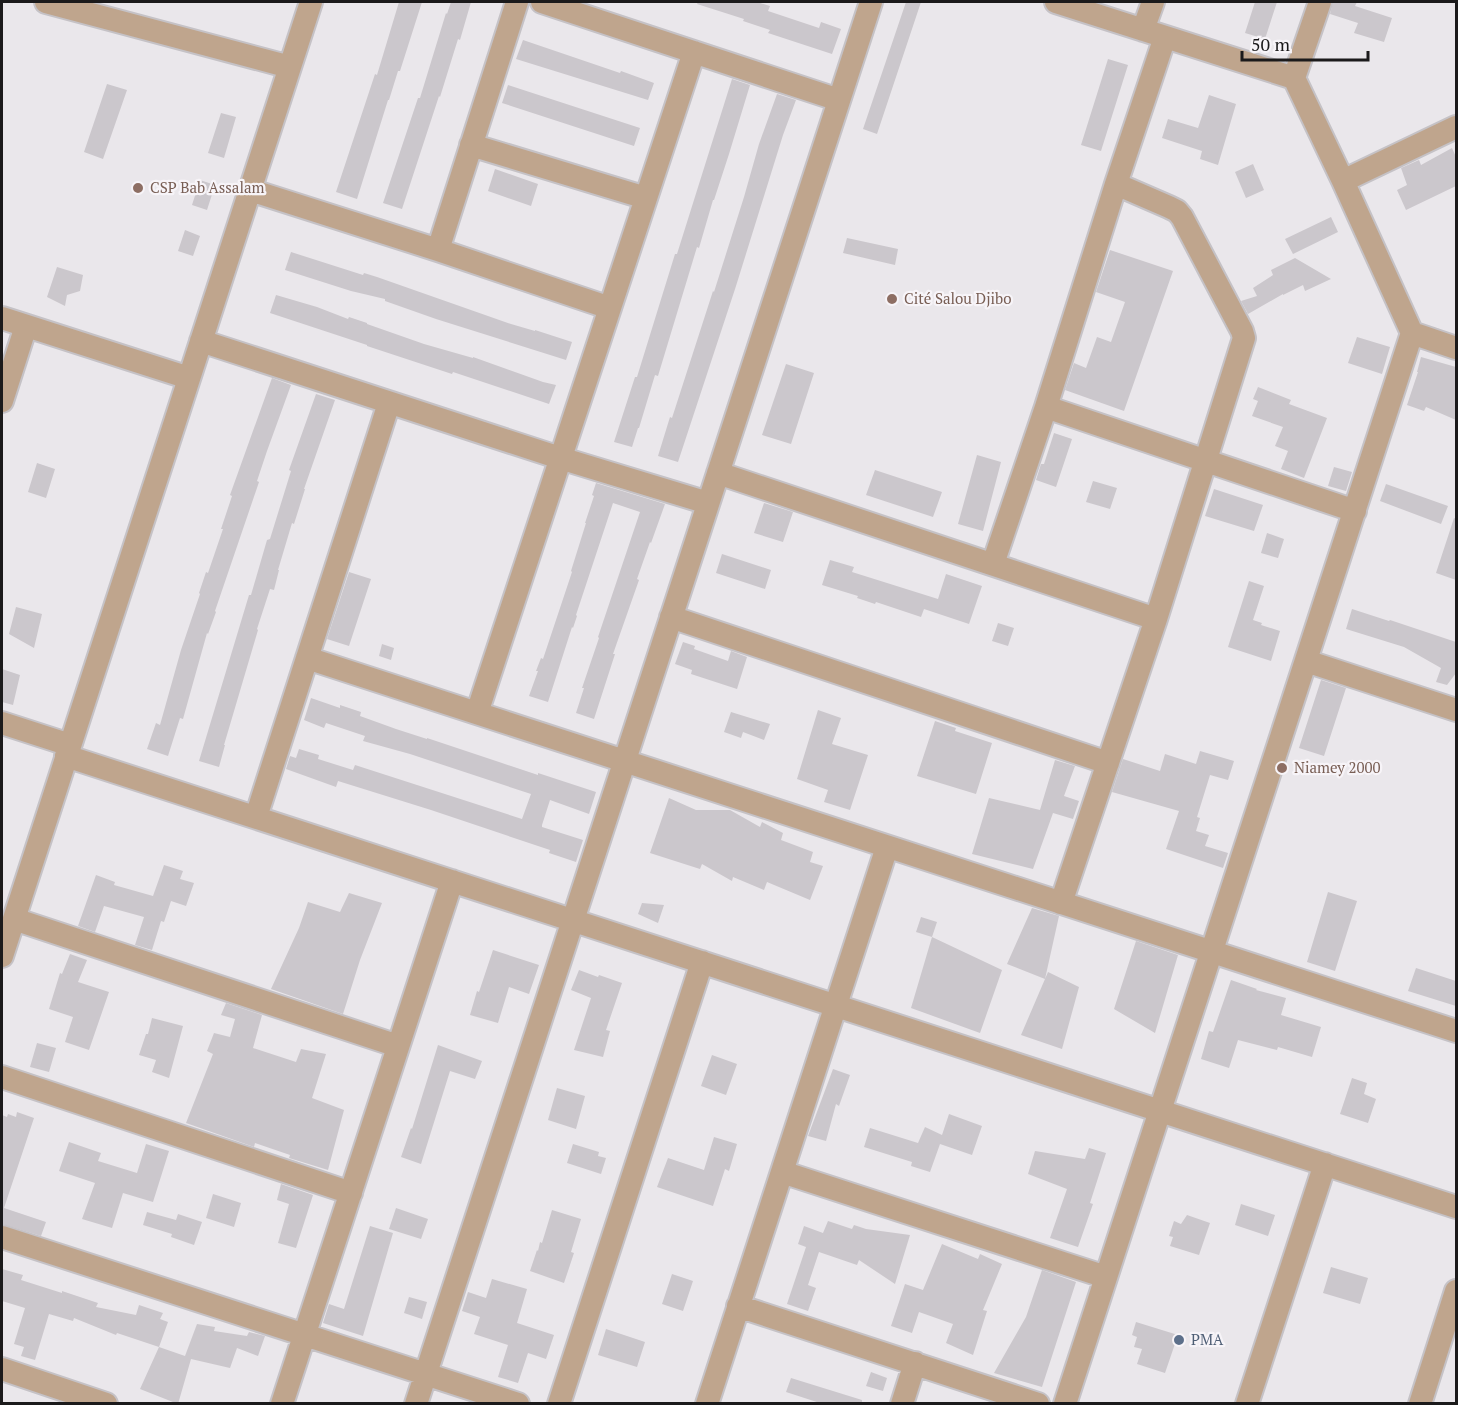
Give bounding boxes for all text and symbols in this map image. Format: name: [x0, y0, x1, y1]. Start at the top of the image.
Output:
scale bar: [1242, 24, 1368, 62]
text: 50 m: [1251, 32, 1291, 56]
place label: CSP Bab Assalam: [150, 177, 265, 197]
marker: CSP Bab Assalam: [131, 181, 145, 195]
place label: Cité Salou Djibo: [904, 288, 1012, 308]
marker: Cité Salou Djibo: [885, 292, 899, 306]
place label: Niamey 2000: [1294, 757, 1381, 777]
marker: Niamey 2000: [1275, 761, 1289, 775]
place label: PMA: [1191, 1329, 1224, 1349]
marker: PMA: [1172, 1333, 1186, 1347]

